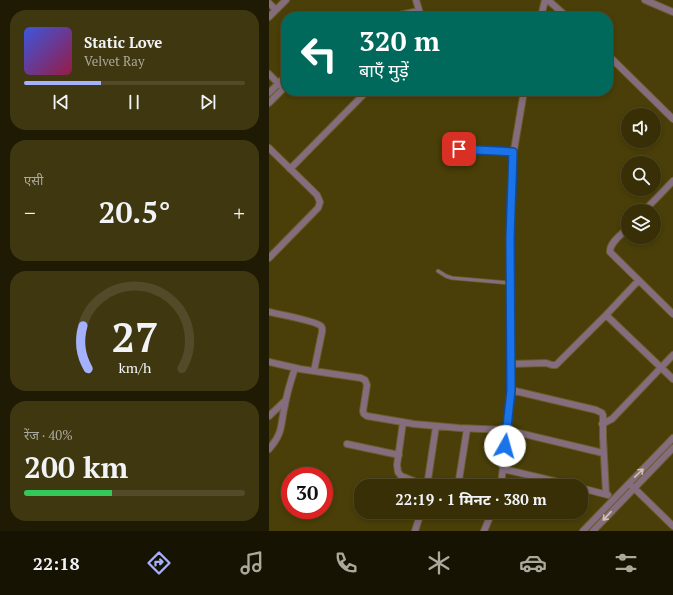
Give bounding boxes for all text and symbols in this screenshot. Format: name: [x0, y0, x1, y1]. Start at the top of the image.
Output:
text: 320 m: [359, 22, 440, 59]
icon: left: [293, 28, 345, 80]
text: Static Love: [84, 32, 162, 52]
text: Velvet Ray: [84, 52, 144, 70]
text: बाएँ मुड़ें: [359, 58, 409, 82]
icon: previous: [50, 91, 72, 113]
icon: pause: [123, 91, 145, 113]
icon: next: [197, 91, 219, 113]
map controls: [621, 108, 661, 244]
button: sound: [621, 108, 661, 148]
pin: [442, 132, 476, 166]
icon: arrive: [448, 138, 470, 160]
button: search: [621, 156, 661, 196]
text: एसी: [24, 171, 43, 189]
text: 20.5°: [98, 192, 171, 232]
text: −: [24, 198, 36, 227]
text: +: [233, 198, 245, 227]
button: layers: [621, 204, 661, 244]
text: 27: [111, 308, 158, 363]
text: km/h: [118, 357, 152, 376]
position arrow: [484, 425, 526, 467]
text: रेंज · 40%: [24, 426, 73, 444]
text: 200 km: [24, 447, 128, 487]
speed limit sign: 30: [281, 467, 333, 519]
one-way arrow: [634, 468, 644, 477]
text: 22:19 · 1 मिनट · 380 m: [395, 489, 547, 509]
one-way arrow: [602, 511, 612, 521]
icon: directions: [145, 549, 173, 577]
icon: music: [238, 549, 266, 577]
icon: phone: [332, 549, 360, 577]
icon: climate: [425, 549, 453, 577]
icon: car: [519, 549, 547, 577]
icon: filters: [612, 549, 640, 577]
text: 22:18: [33, 551, 80, 575]

